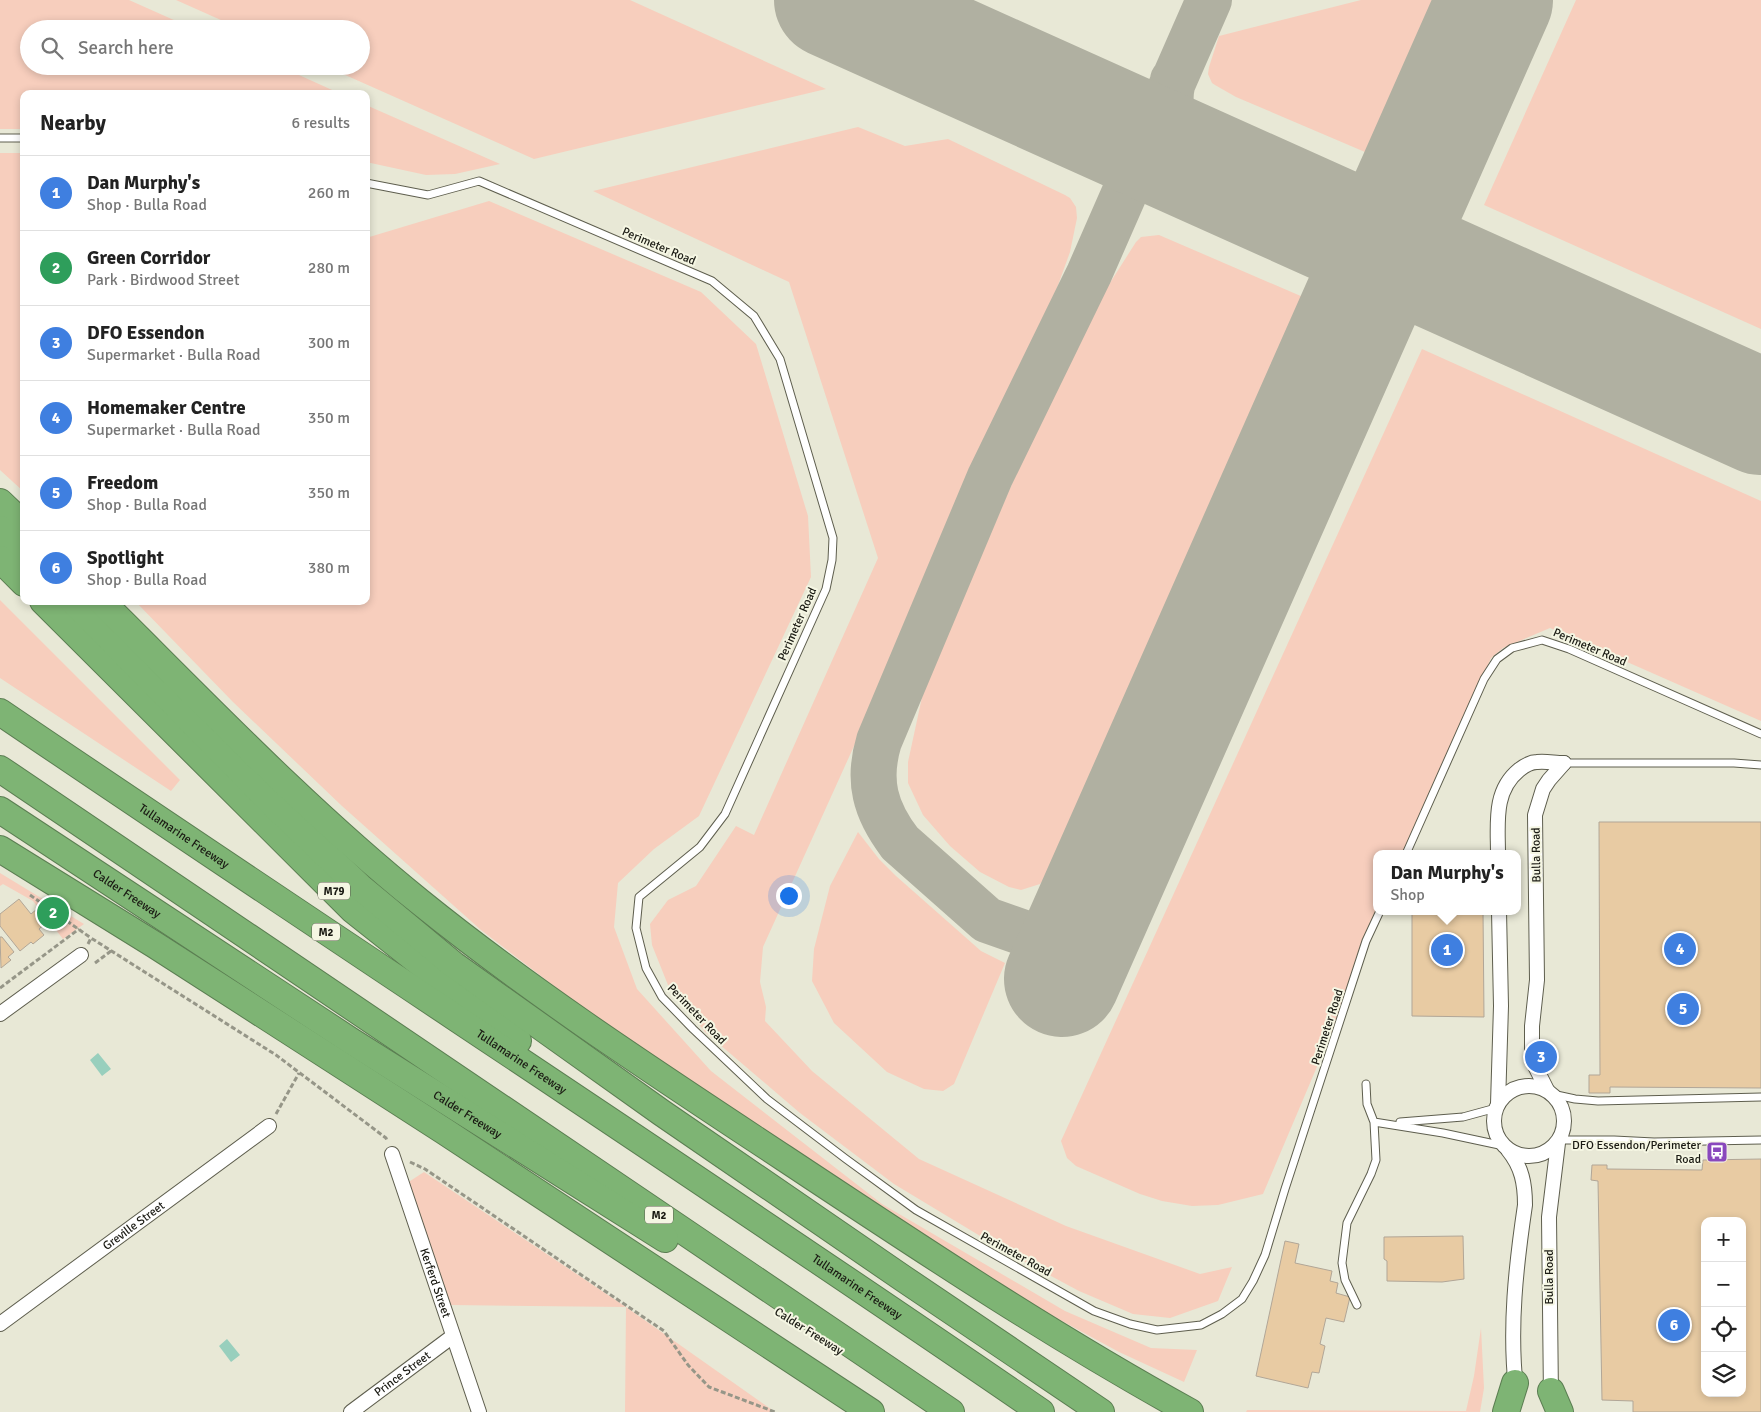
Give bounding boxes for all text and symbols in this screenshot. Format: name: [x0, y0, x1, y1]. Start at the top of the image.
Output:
search box: [20, 20, 370, 75]
icon: search: [38, 34, 66, 62]
text: Search here: [78, 36, 174, 60]
text: Nearby: [40, 110, 106, 136]
text: 6 results: [291, 113, 350, 133]
text: Dan Murphy's: [87, 171, 200, 195]
text: 1: [52, 183, 60, 203]
text: 260 m: [308, 183, 350, 203]
text: Shop · Bulla Road: [87, 195, 207, 215]
street label: Perimeter Road: [620, 224, 698, 269]
text: Green Corridor: [87, 246, 210, 270]
text: 2: [52, 258, 60, 278]
text: 280 m: [308, 258, 350, 278]
text: Park · Birdwood Street: [87, 270, 240, 290]
text: DFO Essendon: [87, 321, 205, 345]
text: 3: [52, 333, 60, 353]
text: 300 m: [308, 333, 350, 353]
text: Supermarket · Bulla Road: [87, 345, 261, 365]
text: Homemaker Centre: [87, 396, 246, 420]
text: 4: [52, 408, 60, 428]
text: 350 m: [308, 408, 350, 428]
text: Supermarket · Bulla Road: [87, 420, 261, 440]
text: Freedom: [87, 471, 158, 495]
text: 5: [52, 483, 60, 503]
text: 350 m: [308, 483, 350, 503]
text: Shop · Bulla Road: [87, 495, 207, 515]
text: Spotlight: [87, 546, 164, 570]
text: 6: [52, 558, 60, 578]
text: 380 m: [308, 558, 350, 578]
text: Shop · Bulla Road: [87, 570, 207, 590]
street label: Perimeter Road: [775, 585, 820, 663]
street label: Perimeter Road: [1551, 625, 1629, 670]
street label: Tullamarine Freeway: [136, 801, 232, 872]
street label: Bulla Road: [1529, 827, 1544, 883]
popup: [1373, 850, 1521, 915]
text: Dan Murphy's: [1390, 861, 1504, 885]
street label: Calder Freeway: [90, 866, 164, 922]
road number: M79: [318, 882, 350, 899]
your location: [776, 883, 802, 909]
text: Shop: [1390, 885, 1425, 905]
pin: 2: [37, 894, 69, 932]
road number: M2: [312, 924, 340, 940]
pin: 4: [1664, 930, 1696, 968]
pin: 1: [1431, 931, 1463, 969]
street label: Perimeter Road: [664, 981, 729, 1048]
street label: Perimeter Road: [1308, 987, 1347, 1067]
pin: 5: [1667, 990, 1699, 1028]
street label: Tullamarine Freeway: [473, 1027, 570, 1098]
pin: 3: [1525, 1038, 1557, 1076]
street label: Calder Freeway: [430, 1088, 505, 1142]
place label: DFO Essendon/Perimeter Road: [1572, 1138, 1702, 1167]
bus stop icon: DFO Essendon/Perimeter Road: [1705, 1140, 1729, 1164]
street label: Greville Street: [100, 1198, 168, 1254]
road number: M2: [645, 1206, 673, 1224]
map controls: [1701, 1217, 1746, 1397]
button: +: [1701, 1217, 1746, 1262]
street label: Perimeter Road: [978, 1229, 1054, 1280]
street label: Kerferd Street: [416, 1246, 454, 1320]
street label: Bulla Road: [1542, 1249, 1557, 1305]
street label: Tullamarine Freeway: [809, 1251, 905, 1323]
button: −: [1701, 1262, 1746, 1307]
street label: Calder Freeway: [772, 1304, 846, 1359]
pin: 6: [1658, 1306, 1690, 1344]
button: locate: [1701, 1307, 1746, 1352]
street label: Prince Street: [371, 1348, 434, 1400]
button: layers: [1701, 1352, 1746, 1397]

